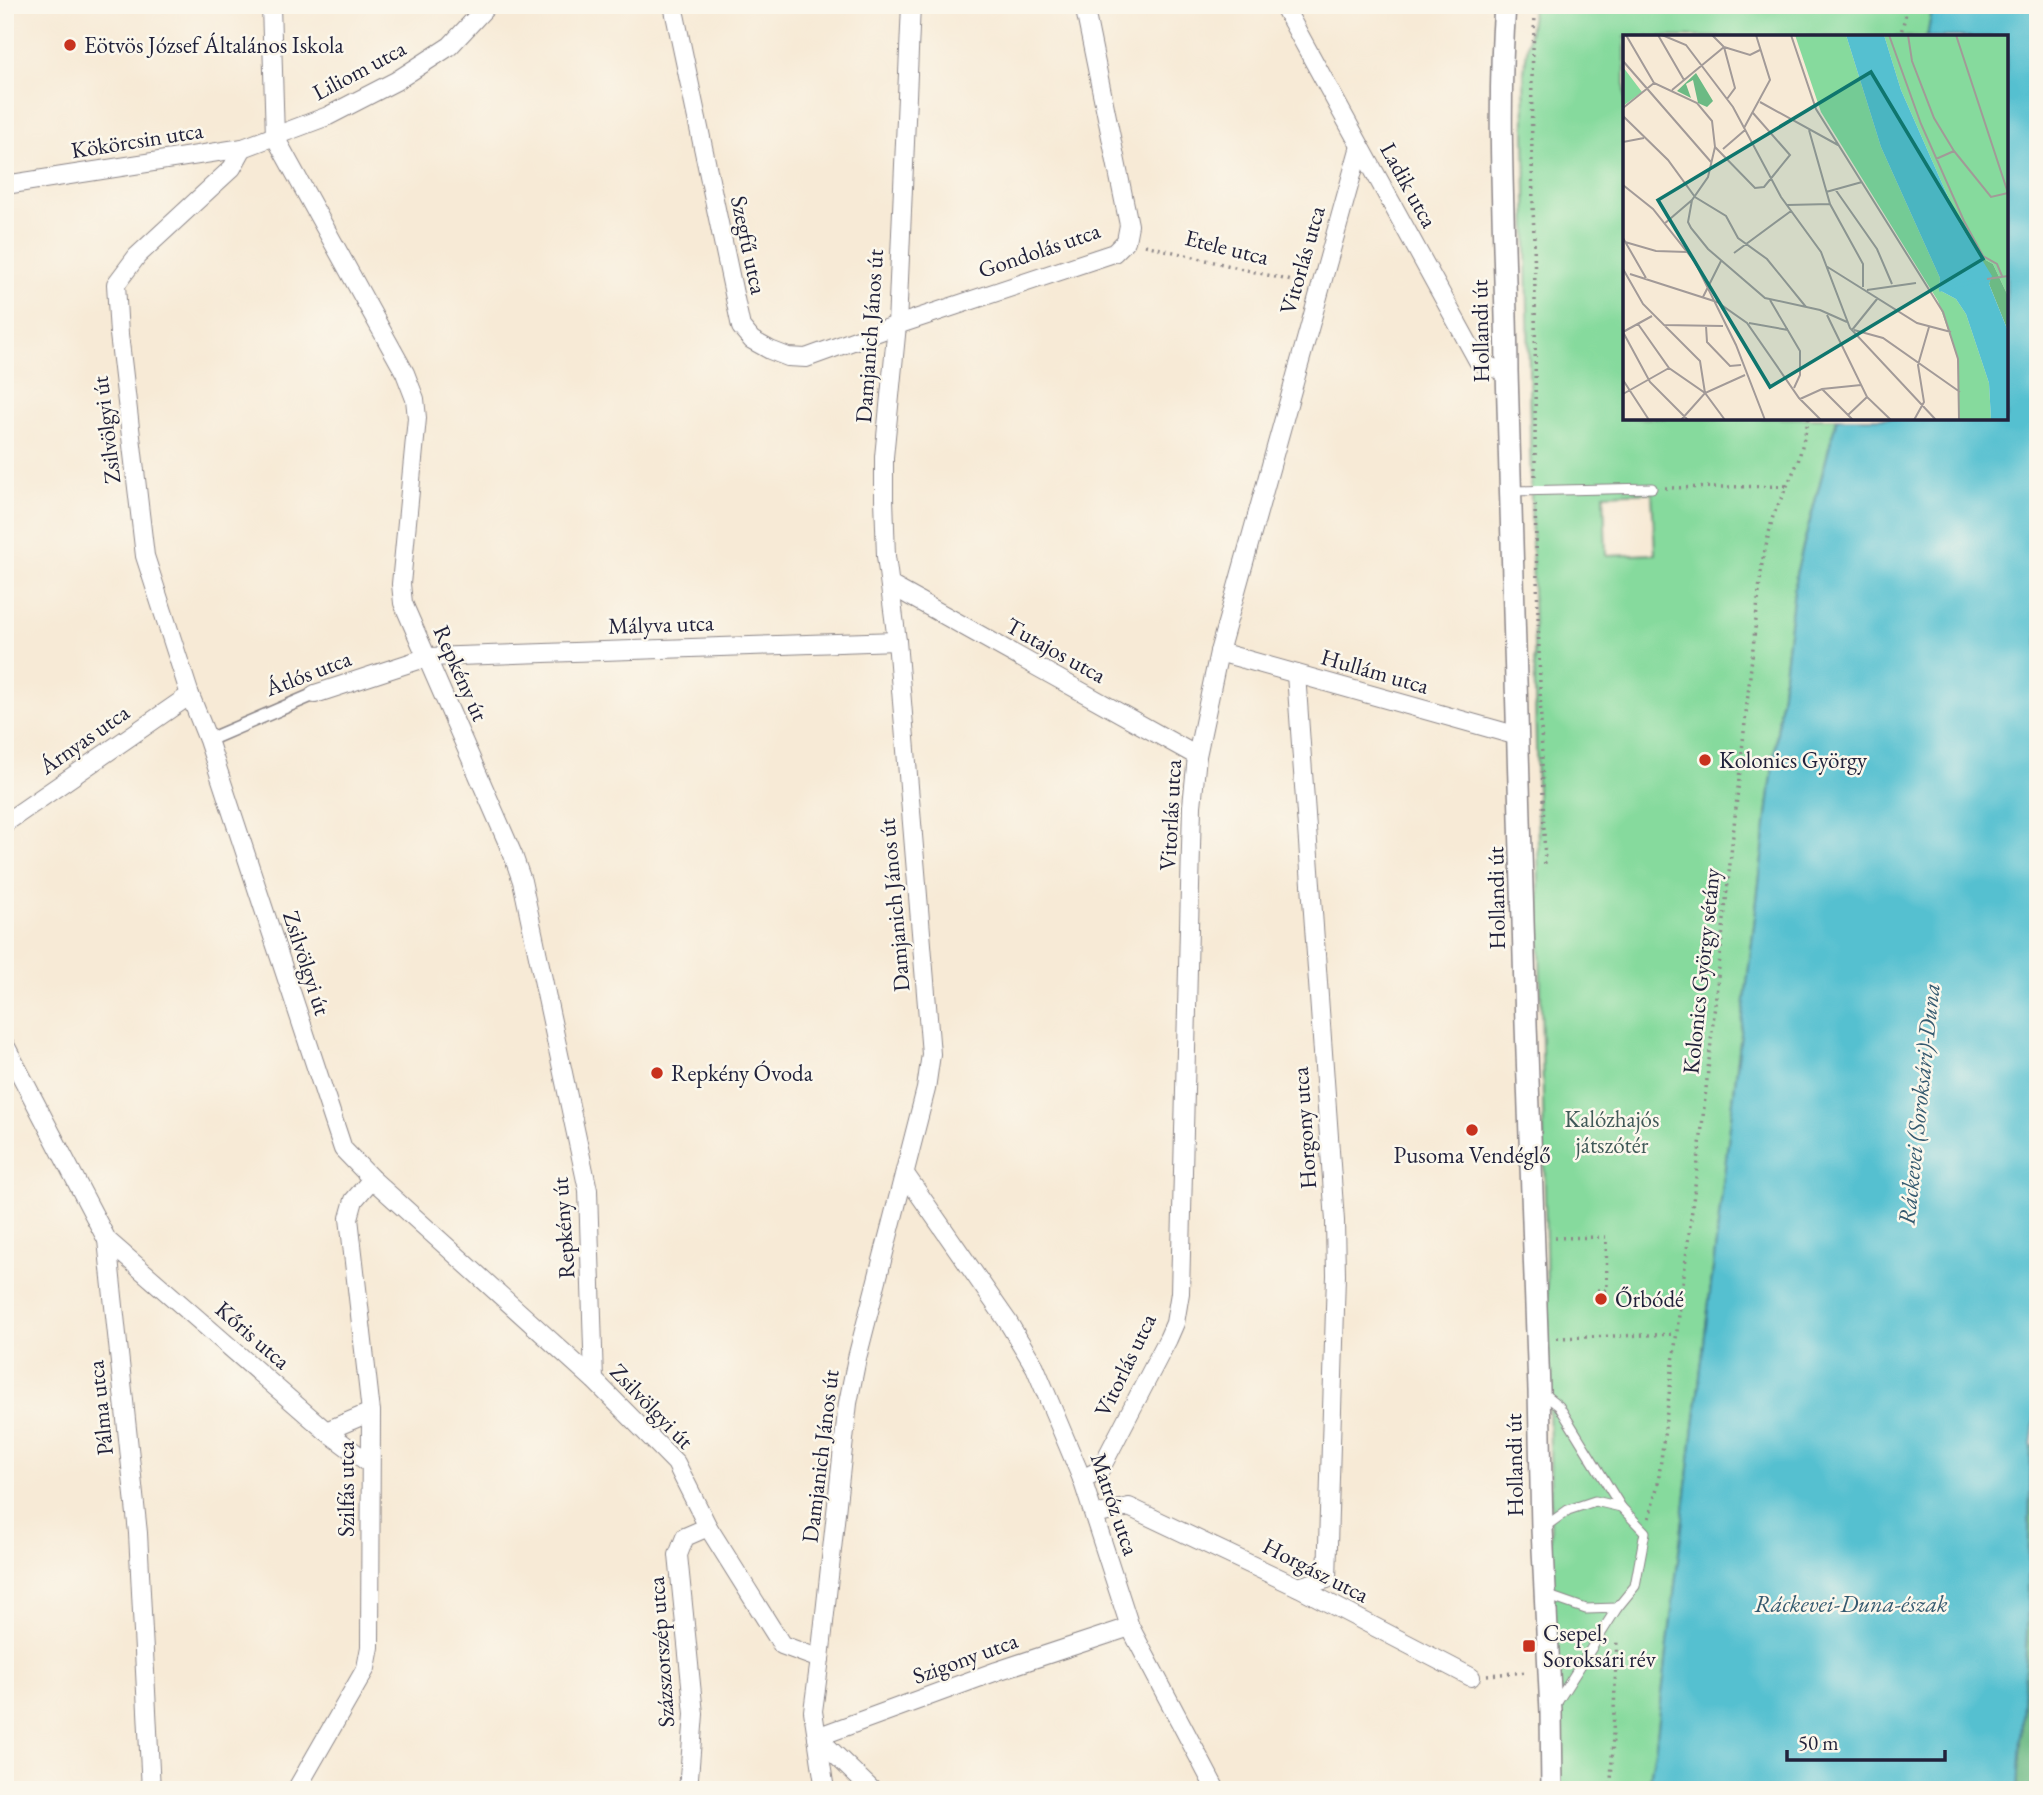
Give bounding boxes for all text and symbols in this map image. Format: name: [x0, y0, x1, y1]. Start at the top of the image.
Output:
place label: Eötvös József Általános Iskola: [84, 30, 344, 60]
street label: Liliom utca: [307, 33, 412, 107]
inset map: [1623, 35, 2008, 420]
marker: Eötvös József Általános Iskola: [62, 37, 78, 53]
street label: Kökörcsin utca: [69, 115, 206, 165]
street label: Ladik utca: [1373, 137, 1445, 234]
street label: Szegfű utca: [724, 193, 774, 298]
street label: Vitorlás utca: [1272, 202, 1332, 318]
street label: Gondolás utca: [974, 215, 1105, 285]
street label: Etele utca: [1182, 222, 1273, 272]
street label: Damjanich János út: [848, 247, 890, 424]
street label: Hollandi út: [1464, 278, 1496, 383]
street label: Zsilvölgyi út: [84, 374, 127, 486]
street label: Mályva utca: [607, 607, 715, 641]
street label: Tutajos utca: [1001, 610, 1112, 690]
street label: Repkény út: [427, 620, 496, 726]
street label: Hullám utca: [1318, 641, 1433, 701]
street label: Átlós utca: [260, 643, 356, 703]
street label: Árnyas utca: [32, 697, 136, 781]
place label: Kolonics György: [1719, 745, 1868, 775]
marker: Kolonics György: [1697, 752, 1713, 768]
street label: Vitorlás utca: [1152, 758, 1188, 871]
street label: Damjanich János út: [871, 816, 917, 993]
street label: Hollandi út: [1480, 845, 1512, 950]
street label: Kolonics György sétány: [1675, 866, 1727, 1075]
street label: Zsilvölgyi út: [276, 907, 338, 1020]
water label: Ráckevei (Soroksári)-Duna: [1890, 982, 1947, 1226]
place label: Repkény Óvoda: [671, 1058, 814, 1088]
marker: Repkény Óvoda: [649, 1065, 665, 1081]
street label: Horgony utca: [1285, 1065, 1323, 1190]
park label: Kalózhajós játszótér: [1565, 1104, 1659, 1160]
marker: Pusoma Vendéglő: [1464, 1122, 1480, 1138]
place label: Pusoma Vendéglő: [1393, 1140, 1551, 1170]
street label: Repkény út: [544, 1175, 582, 1280]
place label: Őrbódé: [1615, 1284, 1684, 1314]
marker: Őrbódé: [1593, 1291, 1609, 1307]
street label: Kőris utca: [209, 1294, 297, 1376]
street label: Vitorlás utca: [1087, 1308, 1163, 1422]
street label: Zsilvölgyi út: [604, 1357, 701, 1456]
street label: Pálma utca: [80, 1358, 120, 1457]
street label: Damjanich János út: [794, 1367, 846, 1544]
street label: Hollandi út: [1498, 1412, 1530, 1517]
street label: Szilfás utca: [331, 1440, 361, 1537]
street label: Matróz utca: [1084, 1449, 1147, 1560]
street label: Horgász utca: [1258, 1531, 1375, 1610]
street label: Százszorszép utca: [641, 1575, 681, 1728]
water label: Ráckevei-Duna-észak: [1754, 1588, 1948, 1619]
place label: Csepel, Soroksári rév: [1543, 1618, 1657, 1674]
street label: Szigony utca: [908, 1625, 1023, 1691]
marker: Csepel, Soroksári rév: [1521, 1638, 1537, 1654]
scale bar: [1787, 1718, 1945, 1762]
text: 50 m: [1798, 1729, 1839, 1756]

